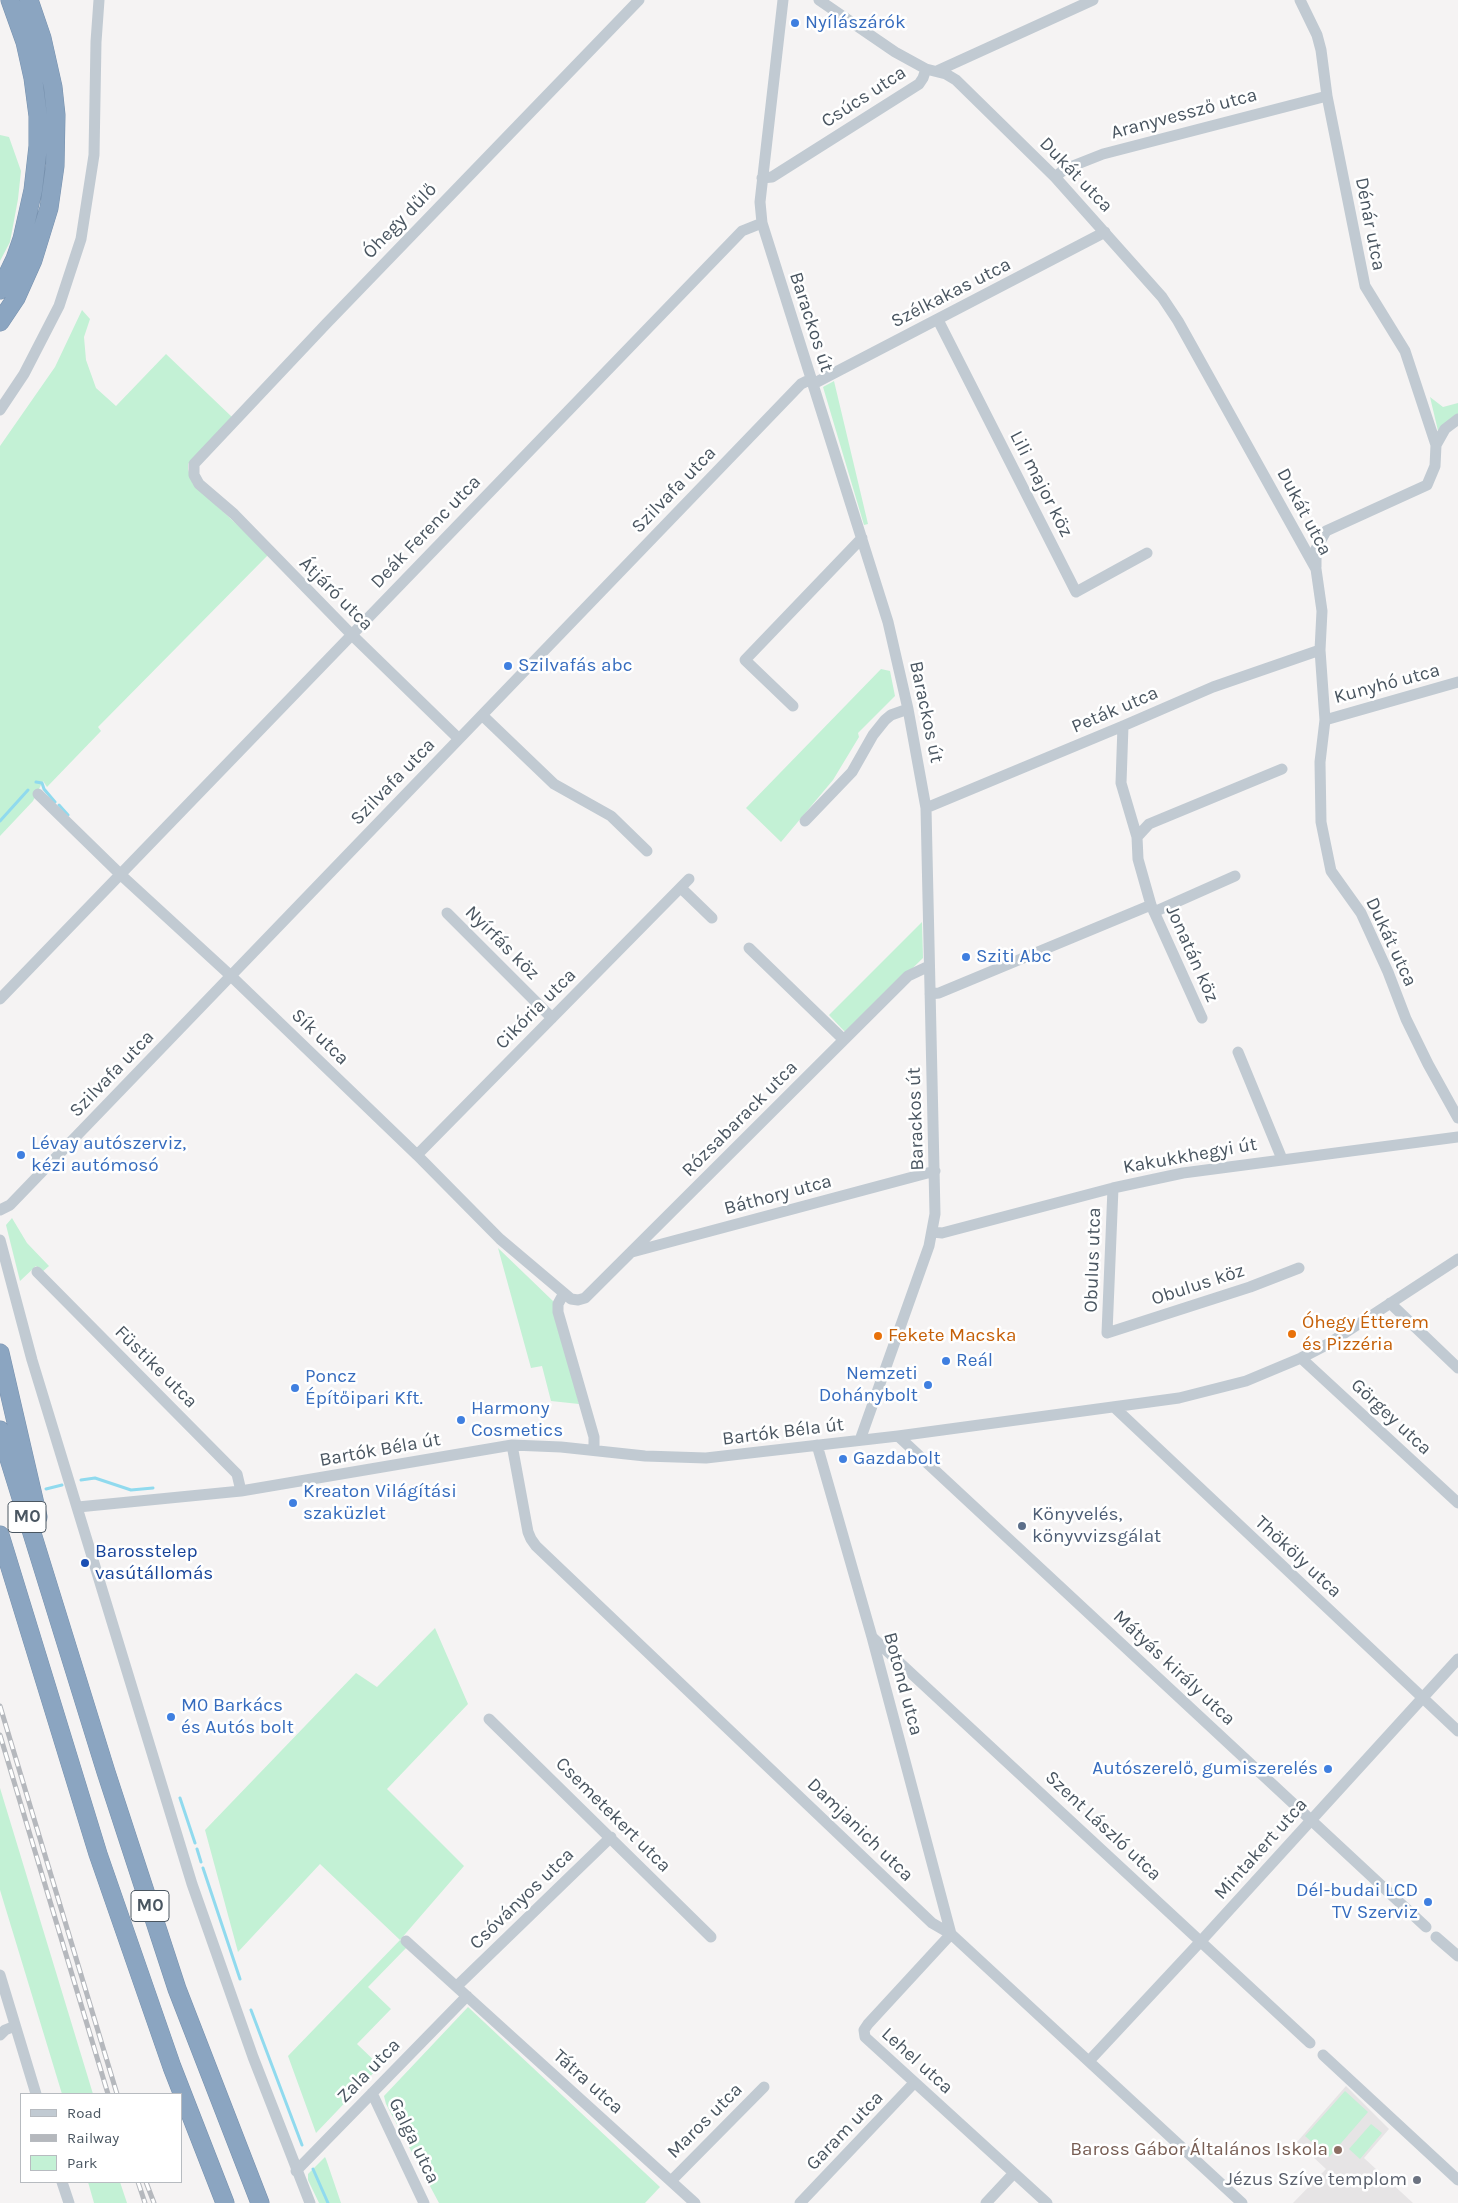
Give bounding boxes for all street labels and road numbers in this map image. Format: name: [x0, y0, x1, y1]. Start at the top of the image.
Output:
street label: Csúcs utca: [817, 61, 911, 133]
street label: Aranyvessző utca: [1108, 83, 1260, 145]
street label: Dukát utca: [1035, 133, 1117, 217]
street label: Dénár utca: [1350, 175, 1390, 273]
street label: Óhegy dűlő: [358, 178, 442, 264]
street label: Szélkakas utca: [887, 253, 1015, 333]
street label: Barackos út: [784, 269, 838, 375]
street label: Lili major köz: [1004, 427, 1078, 541]
street label: Szilvafa utca: [627, 442, 721, 538]
street label: Dukát utca: [1271, 464, 1337, 560]
street label: Deák Ferenc utca: [366, 471, 486, 593]
street label: Átjáró utca: [294, 552, 378, 636]
street label: Barackos út: [904, 659, 948, 765]
street label: Kunyhó utca: [1332, 659, 1442, 709]
street label: Peták utca: [1068, 682, 1162, 738]
street label: Szilvafa utca: [346, 734, 440, 830]
street label: Dukát utca: [1360, 894, 1422, 990]
street label: Nyírfás köz: [460, 901, 544, 985]
street label: Jonatán köz: [1161, 902, 1223, 1006]
street label: Cikória utca: [491, 964, 581, 1054]
street label: Sík utca: [286, 1004, 354, 1070]
street label: Szilvafa utca: [65, 1026, 159, 1122]
street label: Rózsabarack utca: [677, 1056, 803, 1182]
street label: Barackos út: [903, 1067, 929, 1171]
street label: Kakukkhegyi út: [1121, 1133, 1259, 1179]
street label: Báthory utca: [722, 1170, 834, 1220]
street label: Obulus utca: [1080, 1207, 1106, 1313]
street label: Obulus köz: [1149, 1259, 1247, 1311]
street label: Füstike utca: [110, 1321, 202, 1413]
street label: Görgey utca: [1346, 1374, 1436, 1460]
street label: Bartók Béla út: [721, 1413, 845, 1451]
street label: Bartók Béla út: [318, 1428, 442, 1472]
road number: M0: [8, 1501, 46, 1532]
street label: Thököly utca: [1250, 1511, 1346, 1603]
street label: Mátyás király utca: [1108, 1606, 1240, 1730]
street label: Botond utca: [878, 1630, 928, 1738]
street label: Csemetekert utca: [551, 1753, 675, 1877]
street label: Szent László utca: [1040, 1766, 1166, 1886]
street label: Damjanich utca: [802, 1774, 918, 1886]
street label: Mintakert utca: [1209, 1794, 1313, 1904]
street label: Csóványos utca: [465, 1844, 579, 1954]
road number: M0: [131, 1890, 169, 1922]
street label: Lehel utca: [876, 2023, 958, 2099]
street label: Zala utca: [333, 2034, 405, 2108]
street label: Tátra utca: [548, 2045, 628, 2119]
street label: Maros utca: [663, 2079, 747, 2163]
street label: Garam utca: [802, 2087, 888, 2175]
street label: Galga utca: [383, 2094, 445, 2188]

